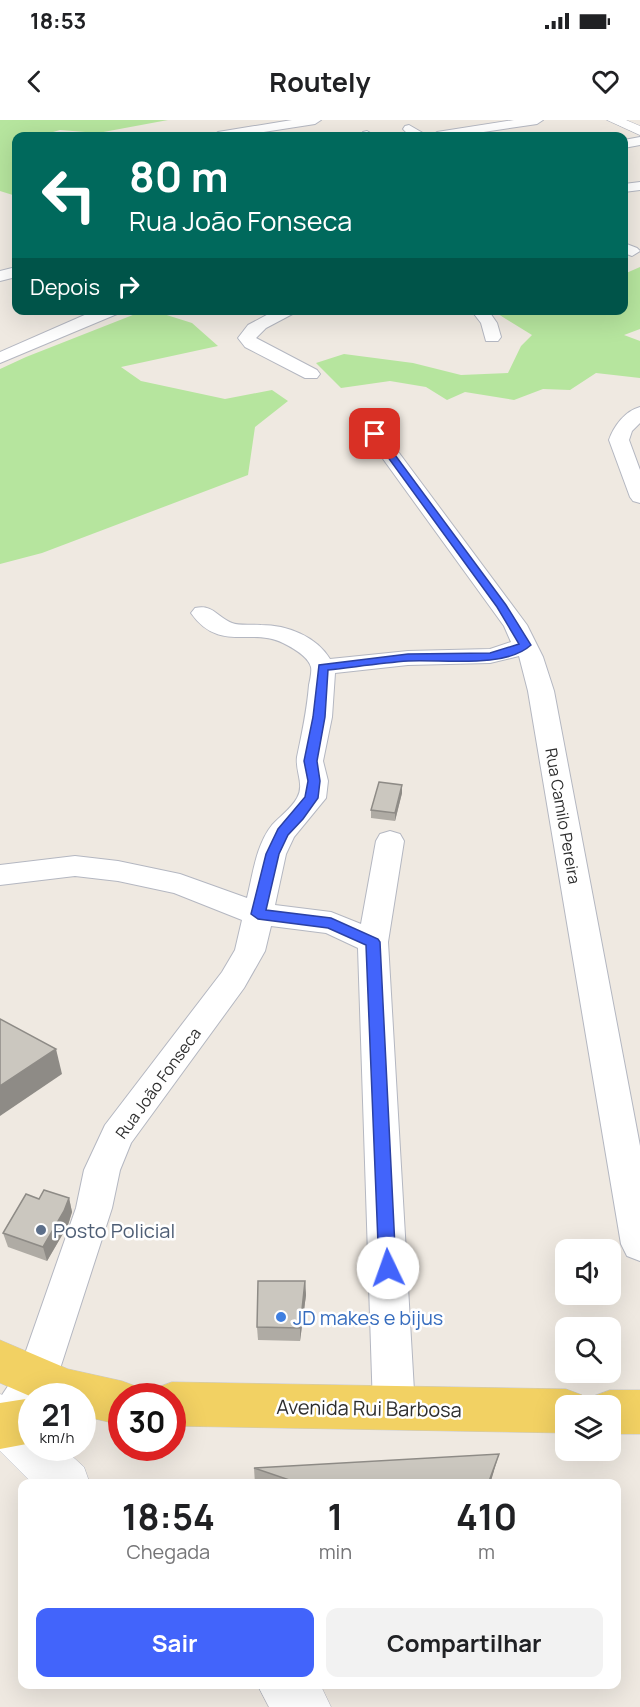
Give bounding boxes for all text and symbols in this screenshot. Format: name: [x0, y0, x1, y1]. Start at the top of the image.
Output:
text: 18:53: [30, 6, 86, 36]
text: Routely: [269, 63, 371, 100]
icon: back: [18, 65, 51, 98]
icon: heart: [589, 65, 622, 98]
text: 80 m: [129, 147, 229, 205]
icon: left: [30, 156, 108, 234]
text: Rua João Fonseca: [129, 202, 352, 239]
icon: right: [112, 270, 145, 303]
text: Depois: [30, 272, 100, 302]
pin: [349, 408, 400, 459]
icon: arrive: [358, 417, 391, 450]
street label: Rua Camilo Pereira: [540, 746, 586, 886]
street label: Rua João Fonseca: [110, 1023, 206, 1143]
place label: Posto Policial: [53, 1217, 175, 1244]
marker: Posto Policial: [34, 1223, 48, 1237]
position arrow: [356, 1236, 420, 1300]
map controls: [555, 1239, 621, 1461]
button: sound: [555, 1239, 621, 1305]
place label: JD makes e bijus: [293, 1304, 443, 1331]
marker: JD makes e bijus: [274, 1310, 288, 1324]
button: search: [555, 1317, 621, 1383]
speed limit sign: 30: [108, 1383, 186, 1461]
street label: Avenida Rui Barbosa: [276, 1393, 462, 1423]
text: 21: [41, 1394, 73, 1435]
button: layers: [555, 1395, 621, 1461]
text: km/h: [40, 1427, 74, 1448]
text: 18:54: [122, 1492, 215, 1541]
text: 1: [327, 1492, 343, 1541]
text: 410: [456, 1492, 517, 1541]
text: Chegada: [126, 1538, 210, 1565]
text: min: [319, 1538, 352, 1565]
text: m: [478, 1538, 495, 1565]
button: Sair: [36, 1608, 314, 1677]
button: Compartilhar: [326, 1608, 603, 1677]

